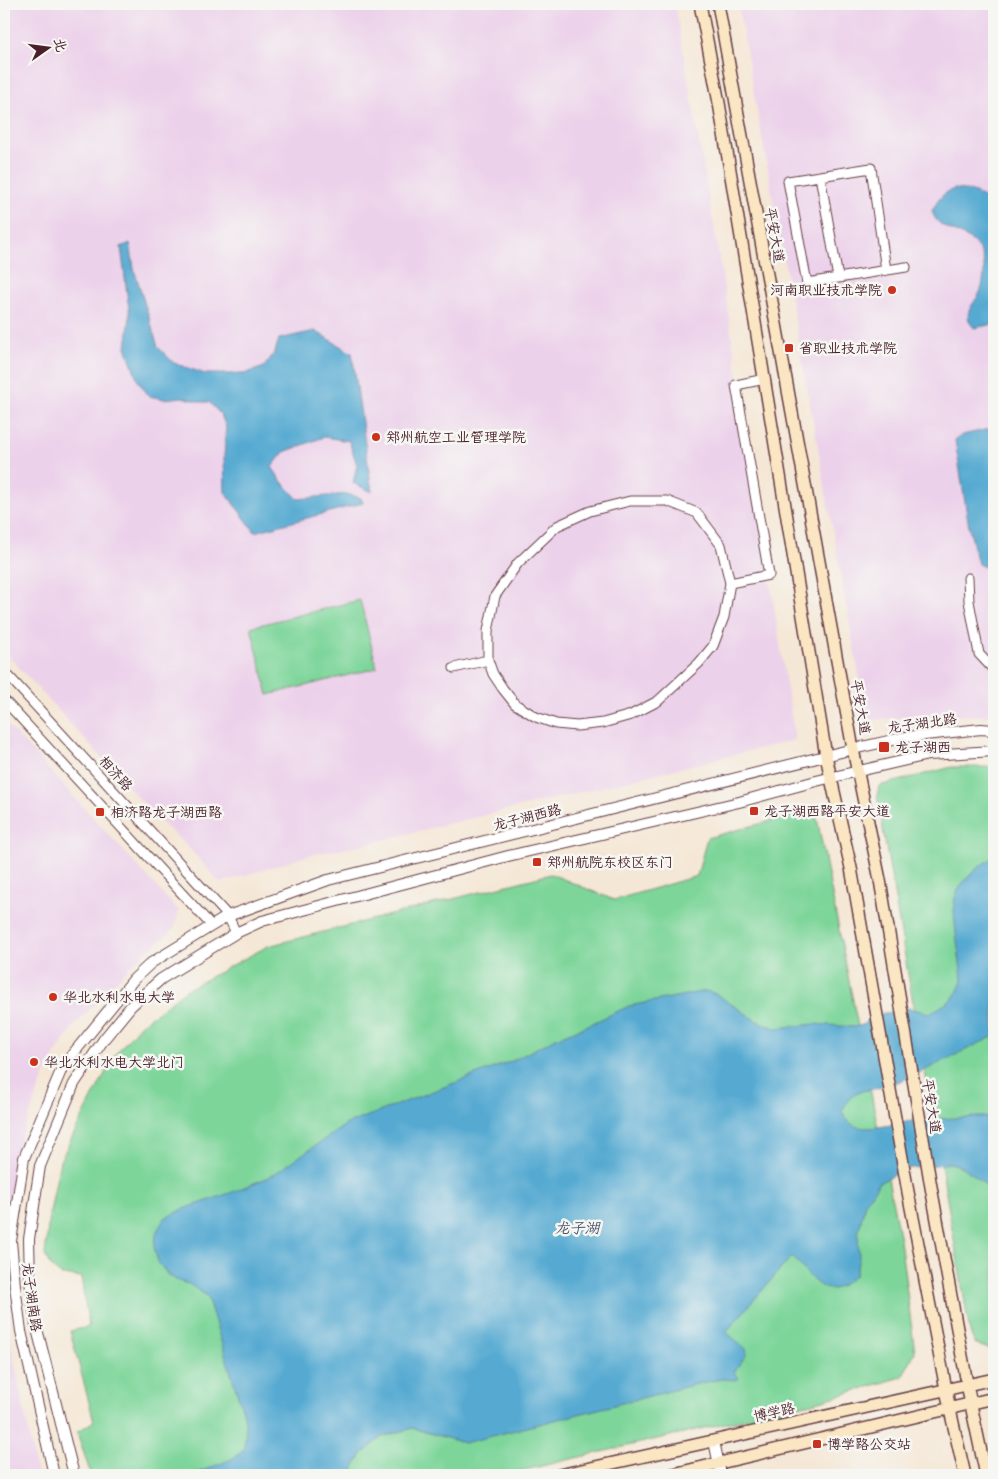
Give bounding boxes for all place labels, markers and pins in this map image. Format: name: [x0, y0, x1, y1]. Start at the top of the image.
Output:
place label: 河南职业技术学院: [770, 281, 882, 299]
marker: 河南职业技术学院: [886, 284, 898, 296]
place label: 省职业技术学院: [799, 339, 897, 357]
marker: 省职业技术学院: [783, 342, 795, 354]
place label: 郑州航空工业管理学院: [386, 428, 526, 446]
marker: 郑州航空工业管理学院: [370, 431, 382, 443]
place label: 龙子湖西: [895, 738, 951, 756]
marker: 龙子湖西: [877, 740, 891, 754]
place label: 龙子湖西路平安大道: [764, 802, 890, 820]
place label: 相济路龙子湖西路: [110, 803, 222, 821]
marker: 龙子湖西路平安大道: [748, 805, 760, 817]
marker: 相济路龙子湖西路: [94, 806, 106, 818]
place label: 郑州航院东校区东门: [547, 853, 673, 871]
marker: 郑州航院东校区东门: [531, 856, 543, 868]
place label: 华北水利水电大学: [63, 988, 175, 1006]
marker: 华北水利水电大学: [47, 991, 59, 1003]
place label: 华北水利水电大学北门: [44, 1053, 184, 1071]
marker: 华北水利水电大学北门: [28, 1056, 40, 1068]
place label: 博学路公交站: [827, 1435, 911, 1453]
marker: 博学路公交站: [811, 1438, 823, 1450]

